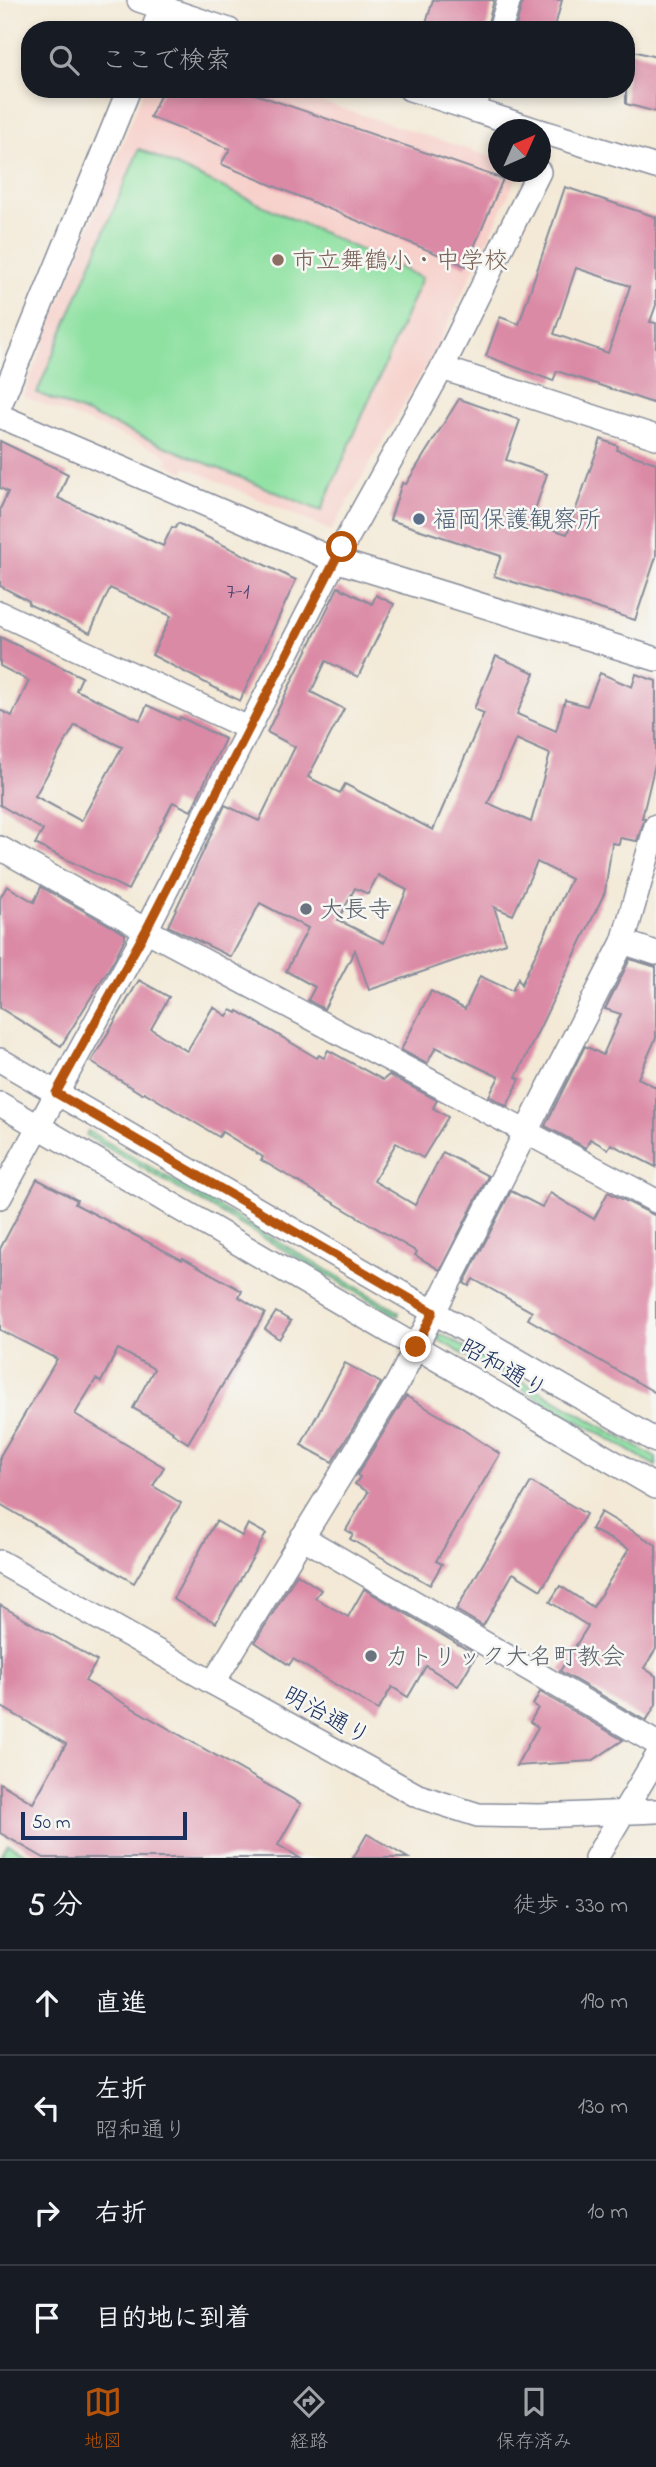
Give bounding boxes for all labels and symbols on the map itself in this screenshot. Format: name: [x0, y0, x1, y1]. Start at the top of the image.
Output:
north arrow: [488, 119, 551, 182]
place label: 市立舞鶴小・中学校: [292, 245, 508, 280]
marker: 市立舞鶴小・中学校: [270, 252, 286, 268]
place label: 福岡保護観察所: [433, 504, 601, 539]
marker: 福岡保護観察所: [411, 511, 427, 527]
route start: [326, 531, 357, 562]
house number: 7-1: [226, 578, 250, 608]
place label: 大長寺: [320, 894, 392, 929]
marker: 大長寺: [298, 901, 314, 917]
route end: [400, 1331, 431, 1362]
street label: 昭和通り: [452, 1331, 553, 1409]
place label: カトリック大名町教会: [385, 1641, 625, 1676]
marker: カトリック大名町教会: [363, 1648, 379, 1664]
street label: 明治通り: [275, 1679, 376, 1756]
scale bar: [21, 1809, 187, 1841]

